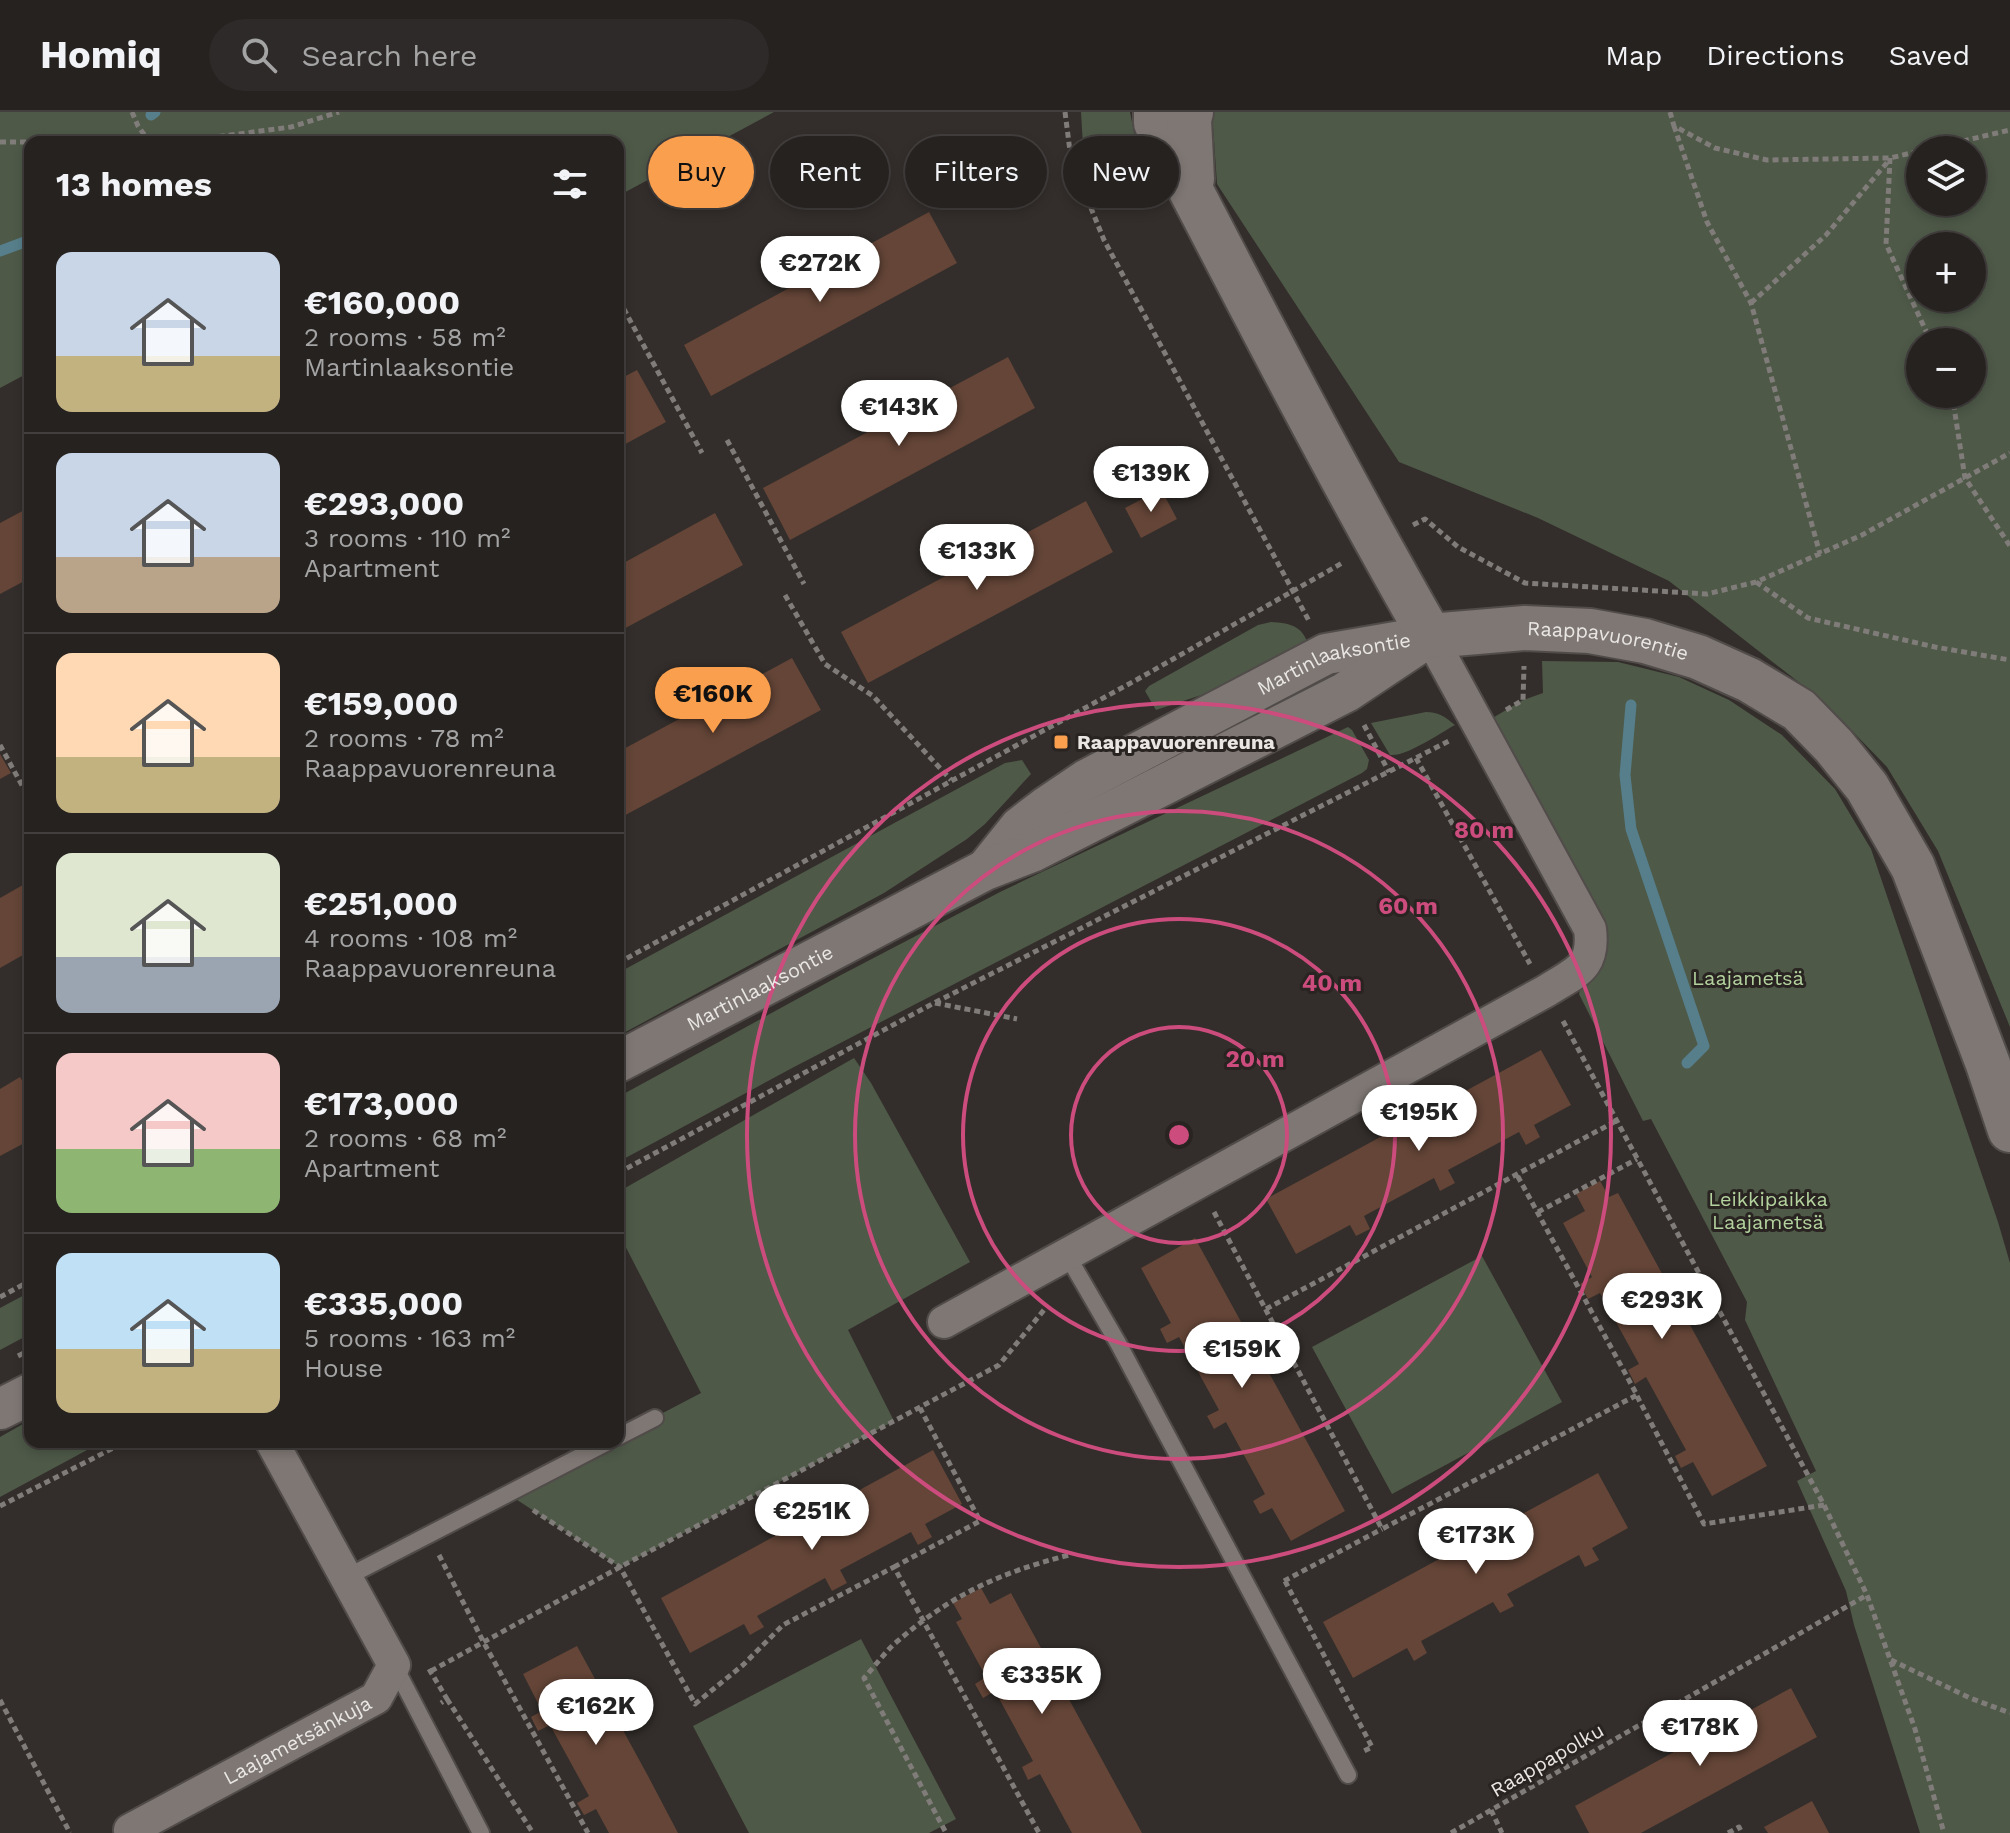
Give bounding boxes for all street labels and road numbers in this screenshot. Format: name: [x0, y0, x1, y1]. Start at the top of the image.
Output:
street label: Raappavuorentie: [1527, 616, 1691, 665]
street label: Martinlaaksontie: [1253, 628, 1412, 700]
street label: Martinlaaksontie: [682, 940, 837, 1036]
street label: Laajametsänkuja: [219, 1691, 376, 1790]
street label: Raappapolku: [1486, 1718, 1608, 1802]

